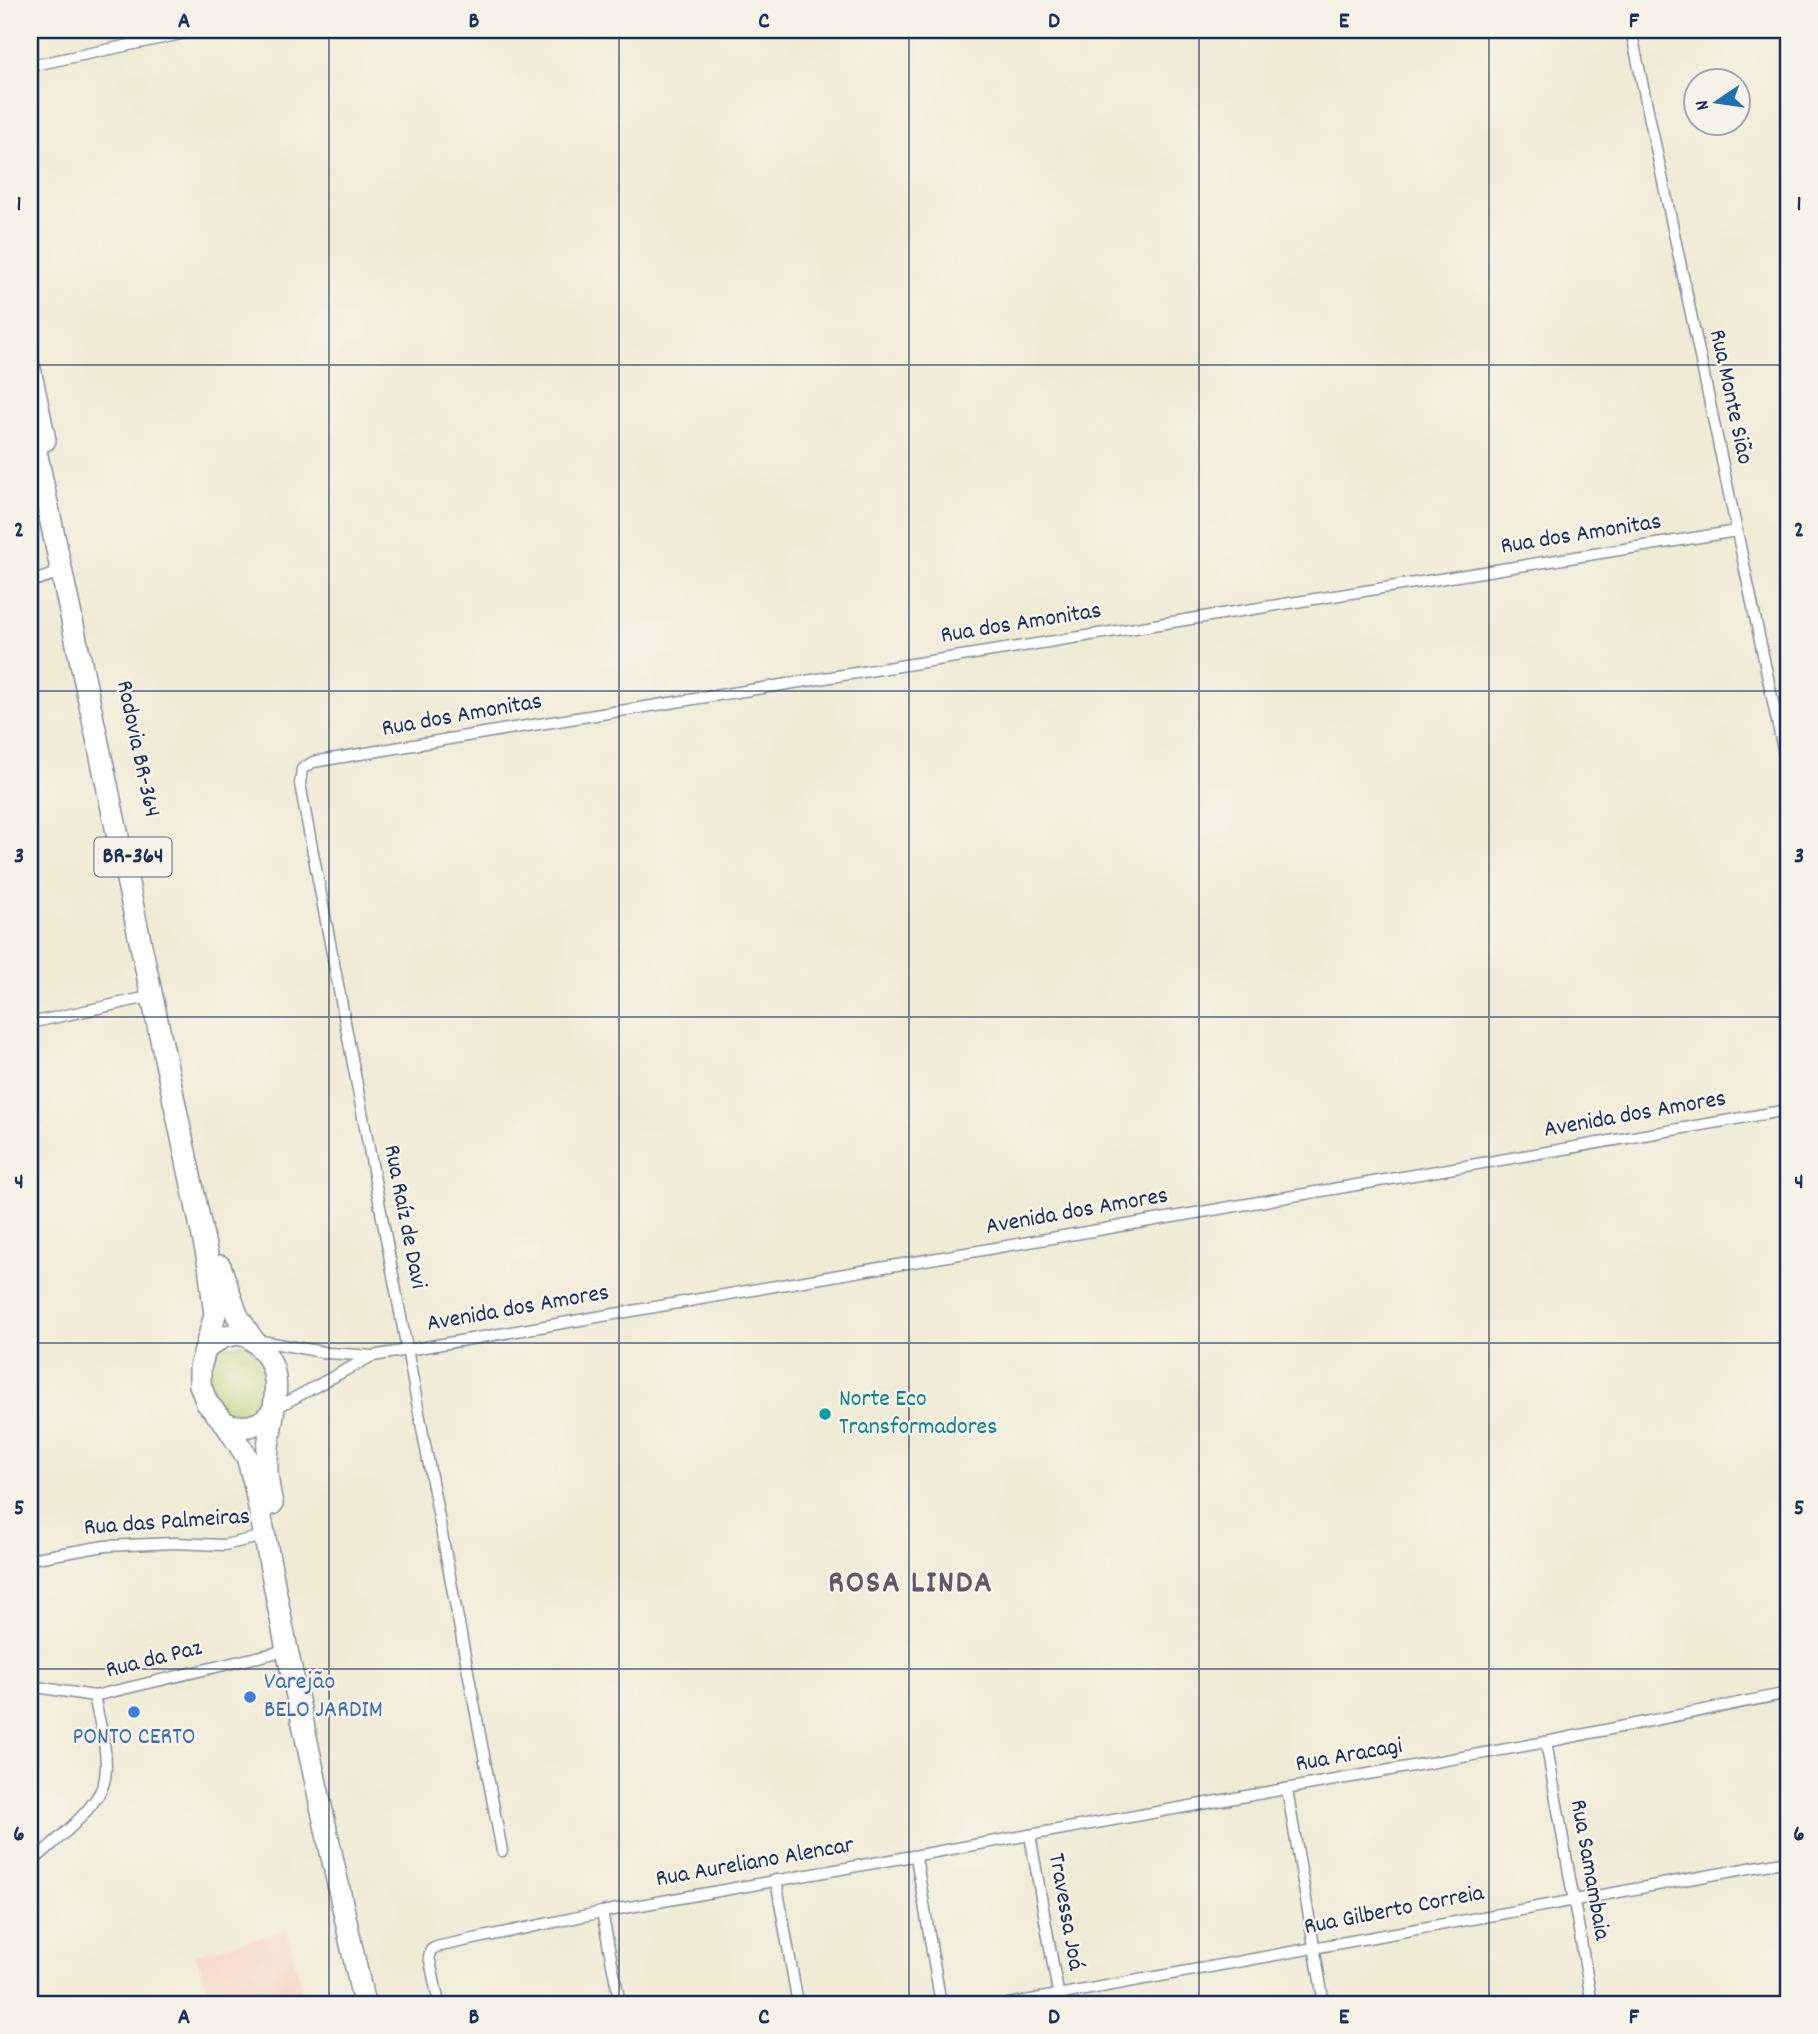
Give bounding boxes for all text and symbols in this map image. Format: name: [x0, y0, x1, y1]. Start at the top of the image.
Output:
text: A: [178, 6, 190, 39]
text: B: [469, 6, 480, 39]
text: C: [758, 6, 770, 39]
text: D: [1048, 6, 1060, 39]
text: E: [1339, 6, 1350, 39]
text: F: [1629, 6, 1640, 39]
north arrow: [1682, 66, 1752, 136]
text: N: [1690, 97, 1718, 113]
text: 1: [16, 189, 22, 222]
text: 1: [1796, 189, 1802, 222]
street label: Rua Monte Sião: [1699, 326, 1761, 468]
street label: Rua dos Amonitas: [1498, 506, 1664, 564]
text: 2: [14, 515, 24, 548]
text: 2: [1794, 515, 1804, 548]
street label: Rua dos Amonitas: [938, 595, 1104, 653]
street label: Rodovia BR-364: [106, 677, 168, 821]
street label: Rua dos Amonitas: [379, 685, 545, 747]
road number: BR-364: [94, 838, 172, 876]
text: 3: [14, 841, 24, 874]
text: 3: [1794, 841, 1804, 874]
street label: Avenida dos Amores: [1541, 1082, 1729, 1148]
street label: Rua Raíz de Davi: [373, 1142, 435, 1292]
text: 4: [14, 1167, 24, 1200]
text: 4: [1794, 1167, 1804, 1200]
street label: Avenida dos Amores: [983, 1179, 1171, 1245]
street label: Avenida dos Amores: [424, 1276, 612, 1342]
place label: Norte Eco Transformadores: [839, 1383, 997, 1445]
marker: Norte Eco Transformadores: [817, 1406, 833, 1422]
text: 5: [14, 1493, 24, 1526]
text: 5: [1794, 1493, 1804, 1526]
street label: Rua das Palmeiras: [83, 1500, 251, 1546]
district label: ROSA LINDA: [828, 1562, 994, 1608]
street label: Rua da Paz: [102, 1632, 206, 1688]
place label: Varejão BELO JARDIM: [264, 1666, 383, 1728]
marker: Varejão BELO JARDIM: [242, 1689, 258, 1705]
marker: PONTO CERTO: [126, 1704, 142, 1720]
place label: PONTO CERTO: [72, 1721, 196, 1755]
street label: Rua Aracagi: [1293, 1730, 1405, 1782]
street label: Rua Samambaia: [1560, 1797, 1618, 1944]
text: 6: [13, 1819, 25, 1852]
text: 6: [1793, 1819, 1805, 1852]
street label: Rua Aureliano Alencar: [653, 1829, 857, 1897]
street label: Travessa Joá: [1038, 1851, 1092, 1973]
street label: Rua Gilberto Correia: [1301, 1877, 1488, 1945]
text: A: [178, 2002, 190, 2034]
text: B: [469, 2002, 480, 2034]
text: C: [758, 2002, 770, 2034]
text: D: [1048, 2002, 1060, 2034]
text: E: [1339, 2002, 1350, 2034]
text: F: [1629, 2002, 1640, 2034]

